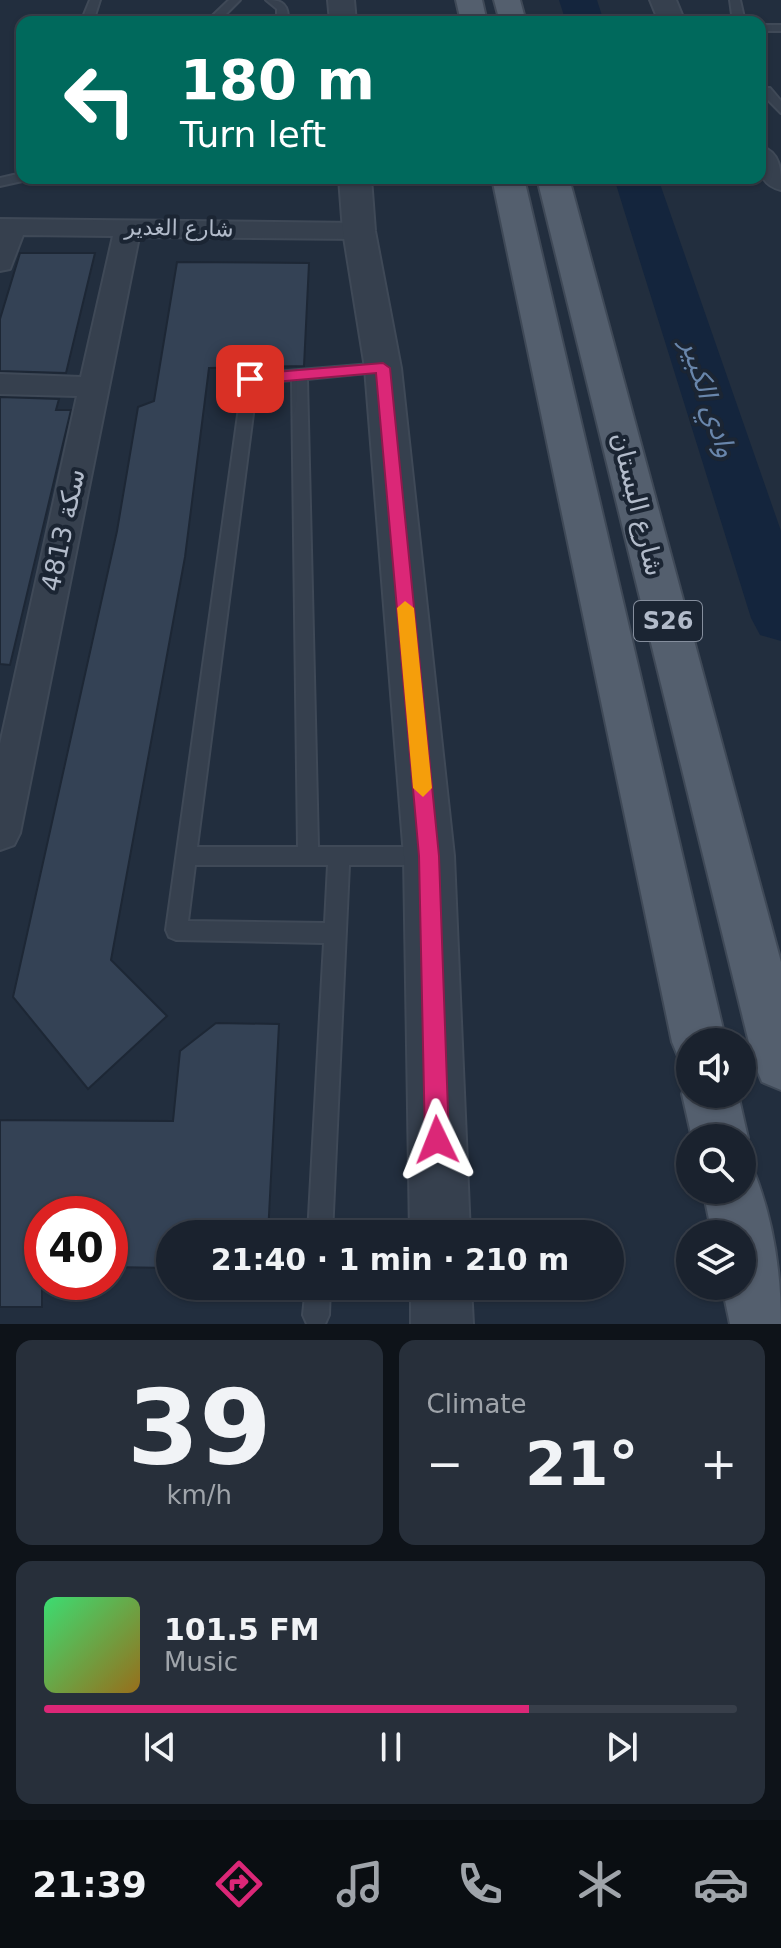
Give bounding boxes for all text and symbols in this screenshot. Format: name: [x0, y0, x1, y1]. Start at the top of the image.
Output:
text: 180 m: [180, 47, 375, 112]
icon: left: [48, 48, 152, 152]
text: Turn left: [180, 114, 326, 155]
street label: شارع الغدير: [123, 215, 234, 241]
water label: وادي الكبير: [669, 333, 744, 463]
pin: [216, 345, 284, 413]
icon: arrive: [228, 357, 272, 401]
street label: شارع البستان: [606, 429, 670, 579]
street label: سكة 4813: [35, 466, 91, 594]
road number: S26: [634, 601, 702, 641]
map controls: [676, 1028, 756, 1300]
button: sound: [676, 1028, 756, 1108]
position arrow: [395, 1098, 479, 1182]
button: search: [676, 1124, 756, 1204]
speed limit sign: 40: [24, 1196, 128, 1300]
button: layers: [676, 1220, 756, 1300]
text: 21:40 · 1 min · 210 m: [211, 1242, 569, 1277]
text: 39: [127, 1367, 272, 1489]
text: Climate: [427, 1389, 527, 1419]
text: 21°: [525, 1429, 639, 1499]
text: −: [427, 1438, 463, 1489]
text: +: [700, 1438, 737, 1489]
text: km/h: [166, 1480, 232, 1510]
text: 101.5 FM: [164, 1612, 320, 1647]
text: Music: [164, 1647, 238, 1677]
icon: previous: [138, 1725, 182, 1769]
icon: pause: [369, 1725, 413, 1769]
icon: next: [600, 1725, 644, 1769]
icon: directions: [211, 1856, 267, 1912]
icon: music: [332, 1856, 388, 1912]
icon: phone: [452, 1856, 508, 1912]
icon: climate: [572, 1856, 628, 1912]
icon: car: [693, 1856, 749, 1912]
text: 21:39: [32, 1864, 147, 1905]

